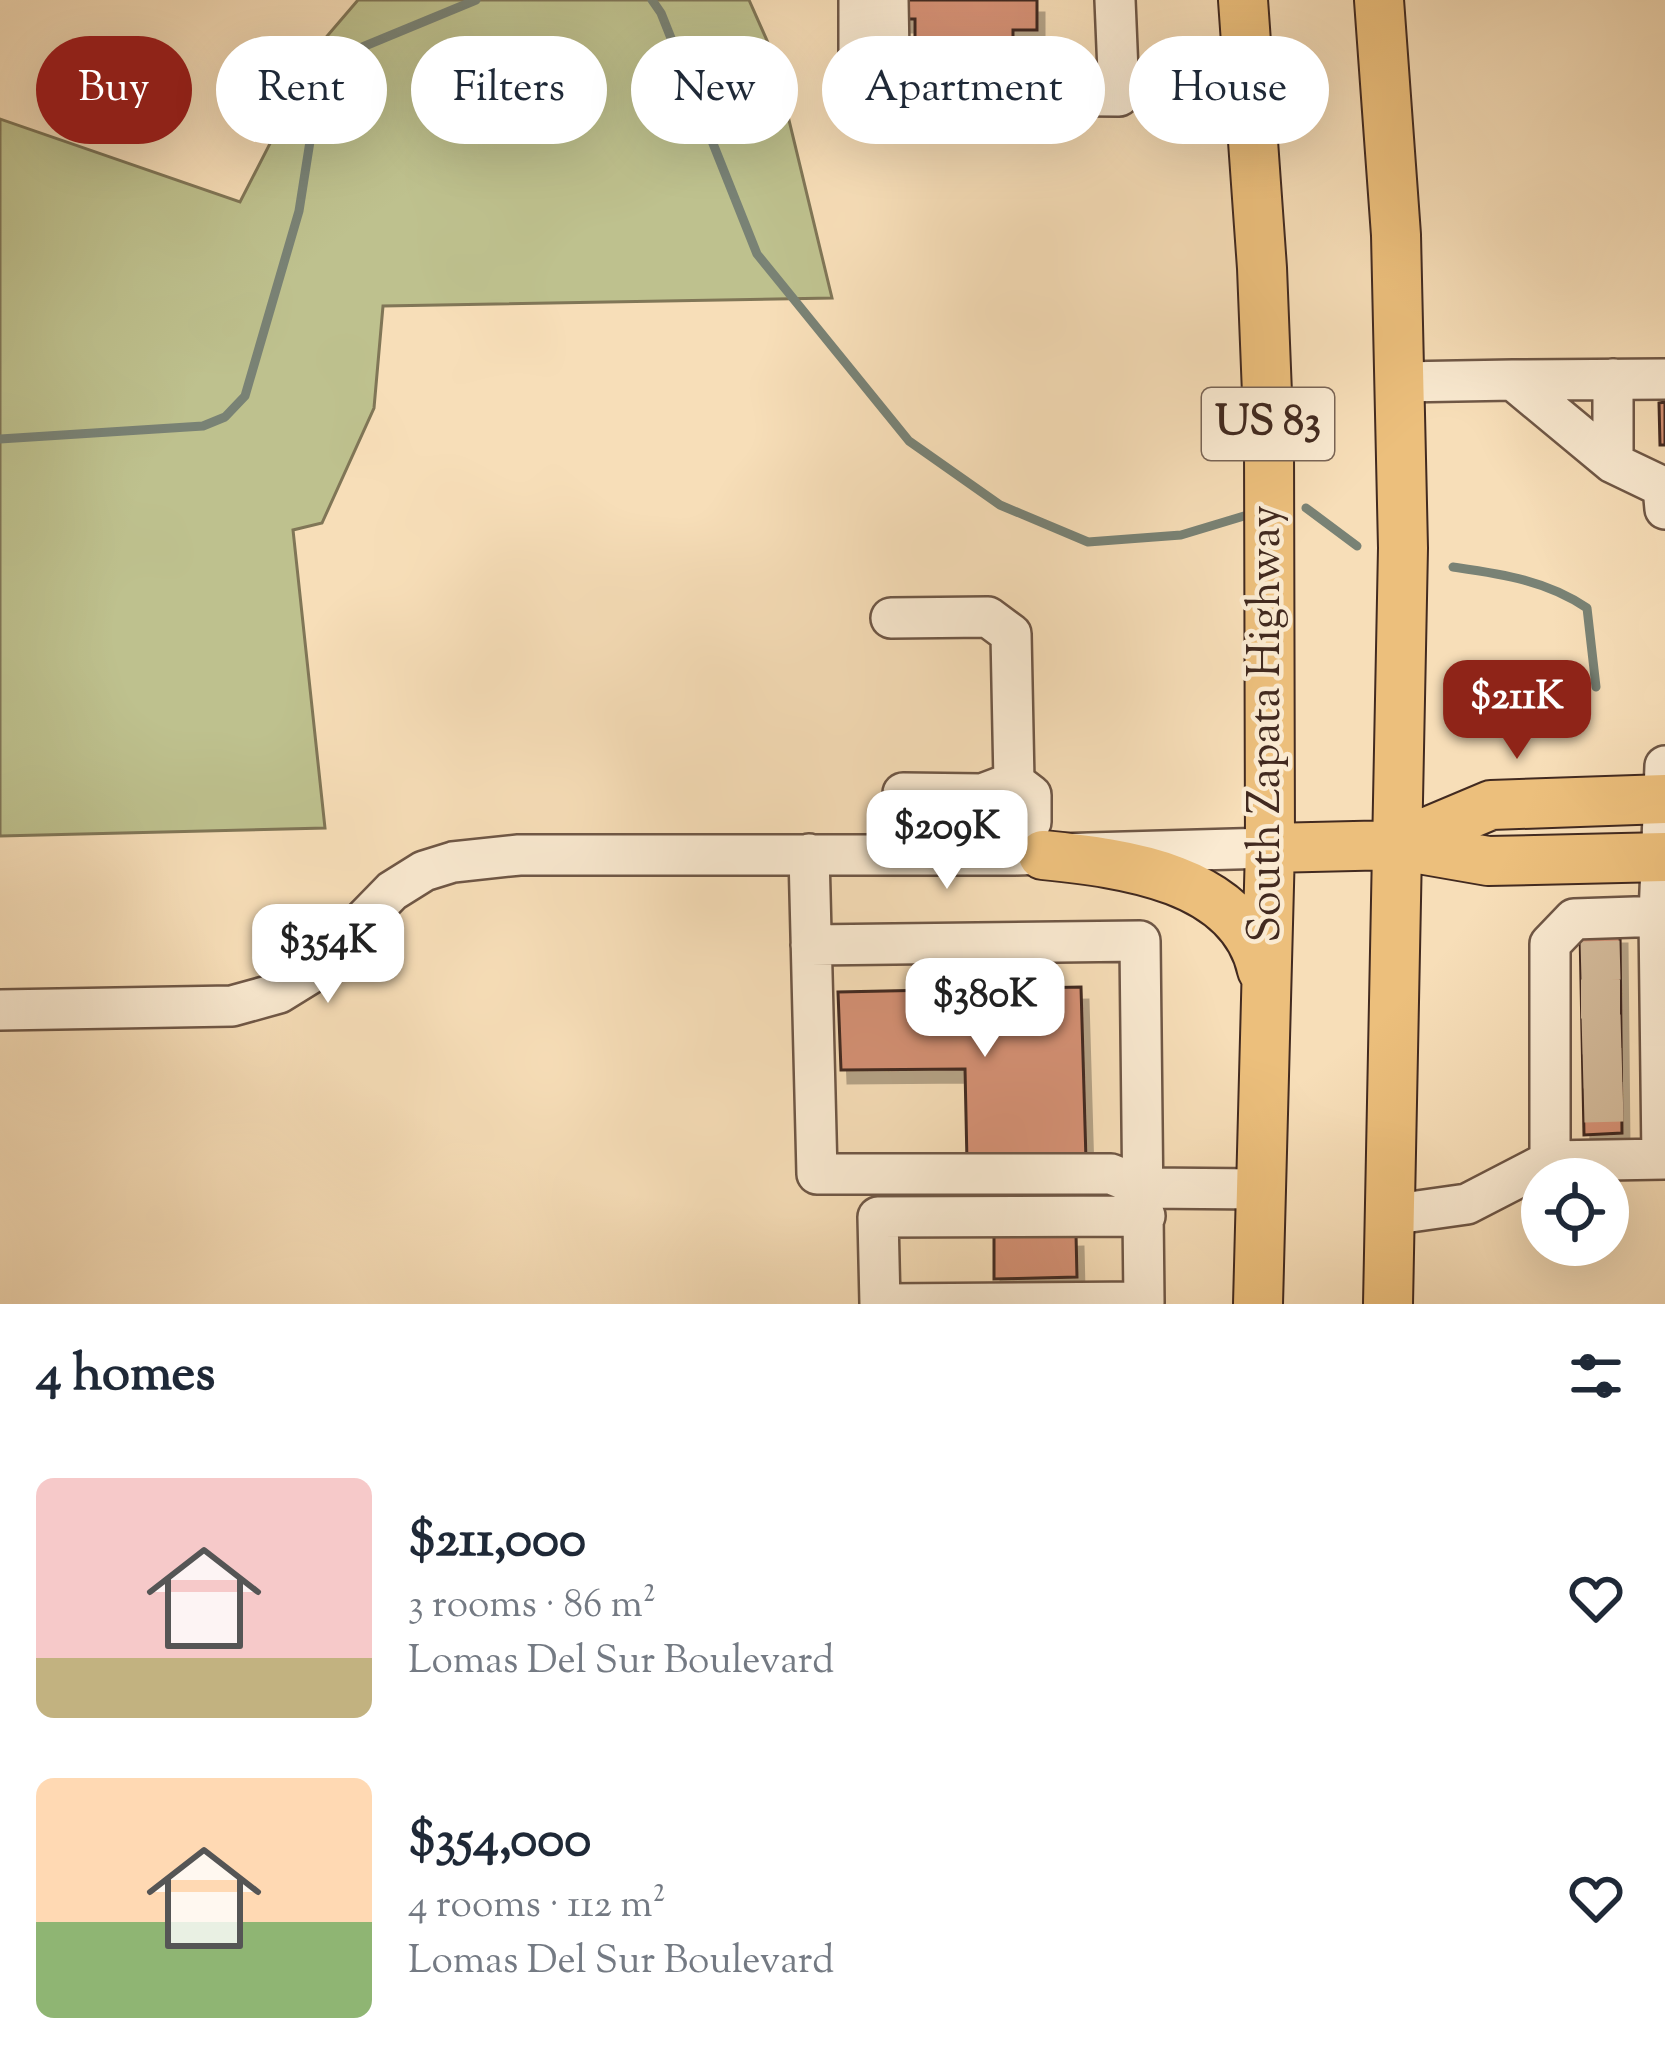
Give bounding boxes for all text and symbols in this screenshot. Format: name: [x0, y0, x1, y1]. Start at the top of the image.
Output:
chip: Buy: [36, 36, 192, 144]
chip: Rent: [216, 36, 387, 144]
chip: Filters: [411, 36, 607, 144]
chip: New: [631, 36, 798, 144]
chip: Apartment: [822, 36, 1105, 144]
chip: House: [1129, 36, 1329, 144]
road number: US 83: [1202, 388, 1334, 460]
street label: South Zapata Highway: [1236, 505, 1301, 943]
pin: $211K: [1433, 660, 1601, 762]
text: $211K: [1470, 671, 1564, 727]
pin: $209K: [863, 790, 1031, 892]
text: $209K: [894, 801, 1000, 857]
pin: $354K: [244, 904, 412, 1006]
text: $354K: [279, 915, 377, 971]
pin: $380K: [901, 958, 1069, 1060]
text: $380K: [933, 969, 1037, 1025]
map controls: [1521, 1158, 1629, 1266]
button: locate: [1521, 1158, 1629, 1266]
text: 4 homes: [36, 1340, 215, 1413]
icon: filters: [1563, 1343, 1629, 1409]
text: $211,000: [408, 1506, 586, 1579]
icon: home: [132, 1526, 276, 1670]
icon: heart: [1563, 1565, 1629, 1631]
text: 3 rooms · 86 m²: [408, 1579, 656, 1635]
text: Lomas Del Sur Boulevard: [408, 1635, 834, 1691]
text: $354,000: [408, 1806, 591, 1879]
icon: home: [132, 1826, 276, 1970]
icon: heart: [1563, 1865, 1629, 1931]
text: 4 rooms · 112 m²: [408, 1879, 666, 1935]
text: Lomas Del Sur Boulevard: [408, 1935, 834, 1991]

